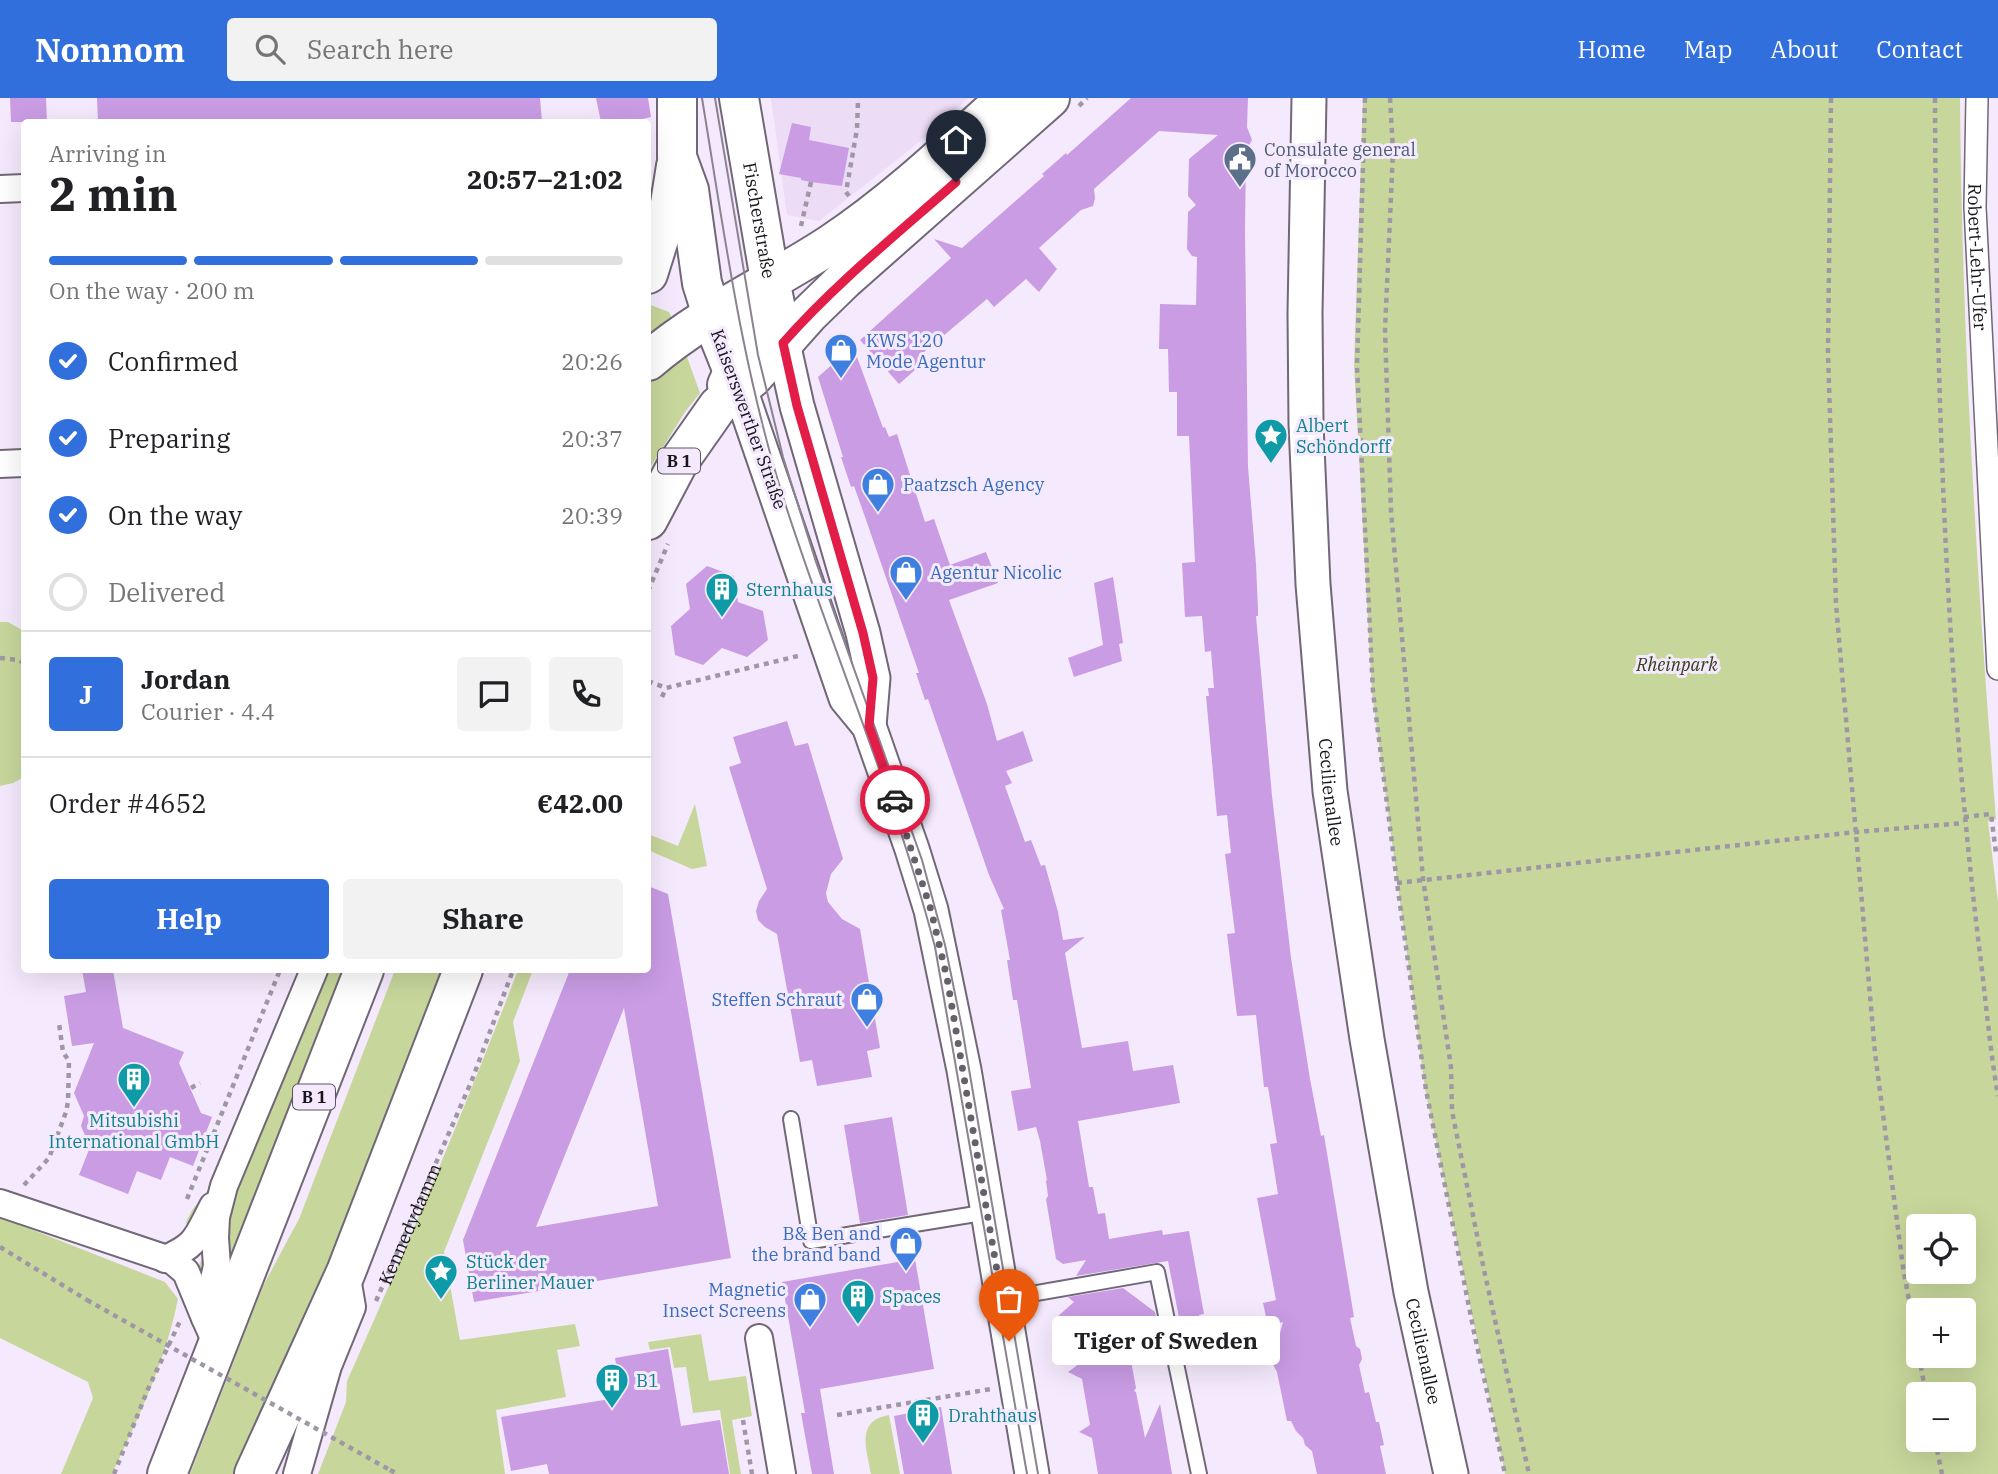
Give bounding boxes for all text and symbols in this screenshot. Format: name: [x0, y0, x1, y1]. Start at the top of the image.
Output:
search box: [227, 18, 717, 81]
text: Nomnom: [35, 28, 185, 71]
icon: search: [251, 30, 289, 68]
text: Search here: [307, 32, 453, 66]
text: Home: [1578, 33, 1646, 65]
text: Map: [1684, 33, 1732, 65]
text: About: [1770, 33, 1838, 65]
text: Contact: [1876, 33, 1963, 65]
pin: [926, 110, 986, 182]
icon: home: [937, 121, 975, 159]
text: Arriving in: [49, 138, 166, 168]
place label: Consulate general of Morocco: [1264, 138, 1416, 182]
public building icon: Consulate general of Morocco: [1221, 140, 1259, 189]
street label: Fischerstraße: [739, 160, 781, 280]
text: 20:57–21:02: [467, 162, 623, 196]
text: 2 min: [49, 164, 178, 224]
street label: Robert-Lehr-Ufer: [1963, 183, 1993, 331]
text: On the way · 200 m: [49, 275, 255, 305]
street label: Kaiserswerther Straße: [706, 326, 792, 512]
place label: KWS 120 Mode Agentur: [866, 329, 985, 373]
shop icon: KWS 120 Mode Agentur: [822, 331, 860, 380]
icon: check: [49, 342, 87, 380]
text: Confirmed: [108, 344, 239, 378]
text: 20:26: [561, 346, 623, 376]
place label: Albert Schöndorff: [1296, 414, 1392, 458]
place icon: Albert Schöndorff: [1252, 416, 1290, 465]
icon: check: [49, 419, 87, 457]
text: Preparing: [108, 421, 230, 455]
text: 20:37: [561, 423, 623, 453]
road number: B 1: [658, 448, 700, 474]
shop icon: Paatzsch Agency: [859, 465, 897, 514]
place label: Paatzsch Agency: [903, 473, 1045, 496]
icon: check: [49, 496, 87, 534]
text: On the way: [108, 498, 242, 532]
text: 20:39: [561, 500, 623, 530]
shop icon: Agentur Nicolic: [887, 553, 925, 602]
place label: Agentur Nicolic: [930, 561, 1062, 584]
building icon: Sternhaus: [703, 570, 741, 619]
text: Delivered: [108, 575, 225, 609]
place label: Sternhaus: [746, 578, 833, 601]
park label: Rheinpark: [1635, 653, 1718, 676]
button: chat: [457, 657, 531, 731]
button: phone: [549, 657, 623, 731]
text: Jordan: [141, 662, 231, 696]
text: J: [79, 677, 93, 711]
text: Courier · 4.4: [141, 696, 275, 726]
street label: Cecilienallee: [1314, 737, 1350, 847]
courier: [860, 765, 930, 835]
icon: car: [876, 781, 914, 819]
text: Order #4652: [49, 786, 207, 820]
text: €42.00: [537, 786, 623, 820]
button: Help: [49, 879, 329, 959]
button: Share: [343, 879, 623, 959]
shop icon: Steffen Schraut: [848, 980, 886, 1029]
place label: Steffen Schraut: [712, 988, 842, 1011]
building icon: Mitsubishi International GmbH: [115, 1060, 153, 1109]
road number: B 1: [293, 1085, 335, 1110]
place label: Mitsubishi International GmbH: [49, 1109, 220, 1153]
street label: Kennedydamm: [373, 1160, 446, 1288]
map controls: [1906, 1214, 1976, 1452]
button: locate: [1906, 1214, 1976, 1284]
place label: B& Ben and the brand band: [751, 1222, 881, 1266]
shop icon: B& Ben and the brand band: [887, 1224, 925, 1273]
place label: Stück der Berliner Mauer: [466, 1250, 594, 1294]
place icon: Stück der Berliner Mauer: [422, 1252, 460, 1301]
pin: [979, 1269, 1039, 1341]
building icon: Spaces: [839, 1277, 877, 1326]
place label: Magnetic Insect Screens: [663, 1278, 786, 1322]
shop icon: Magnetic Insect Screens: [791, 1280, 829, 1329]
icon: bag: [990, 1280, 1028, 1318]
place label: Spaces: [882, 1285, 941, 1308]
street label: Cecilienallee: [1401, 1296, 1447, 1407]
button: +: [1906, 1298, 1976, 1368]
callout: Tiger of Sweden: [1051, 1316, 1278, 1366]
text: Tiger of Sweden: [1074, 1325, 1258, 1355]
building icon: B1: [593, 1361, 631, 1410]
place label: B1: [636, 1369, 659, 1392]
button: −: [1906, 1382, 1976, 1452]
building icon: Drahthaus: [904, 1396, 942, 1445]
place label: Drahthaus: [948, 1404, 1037, 1427]

